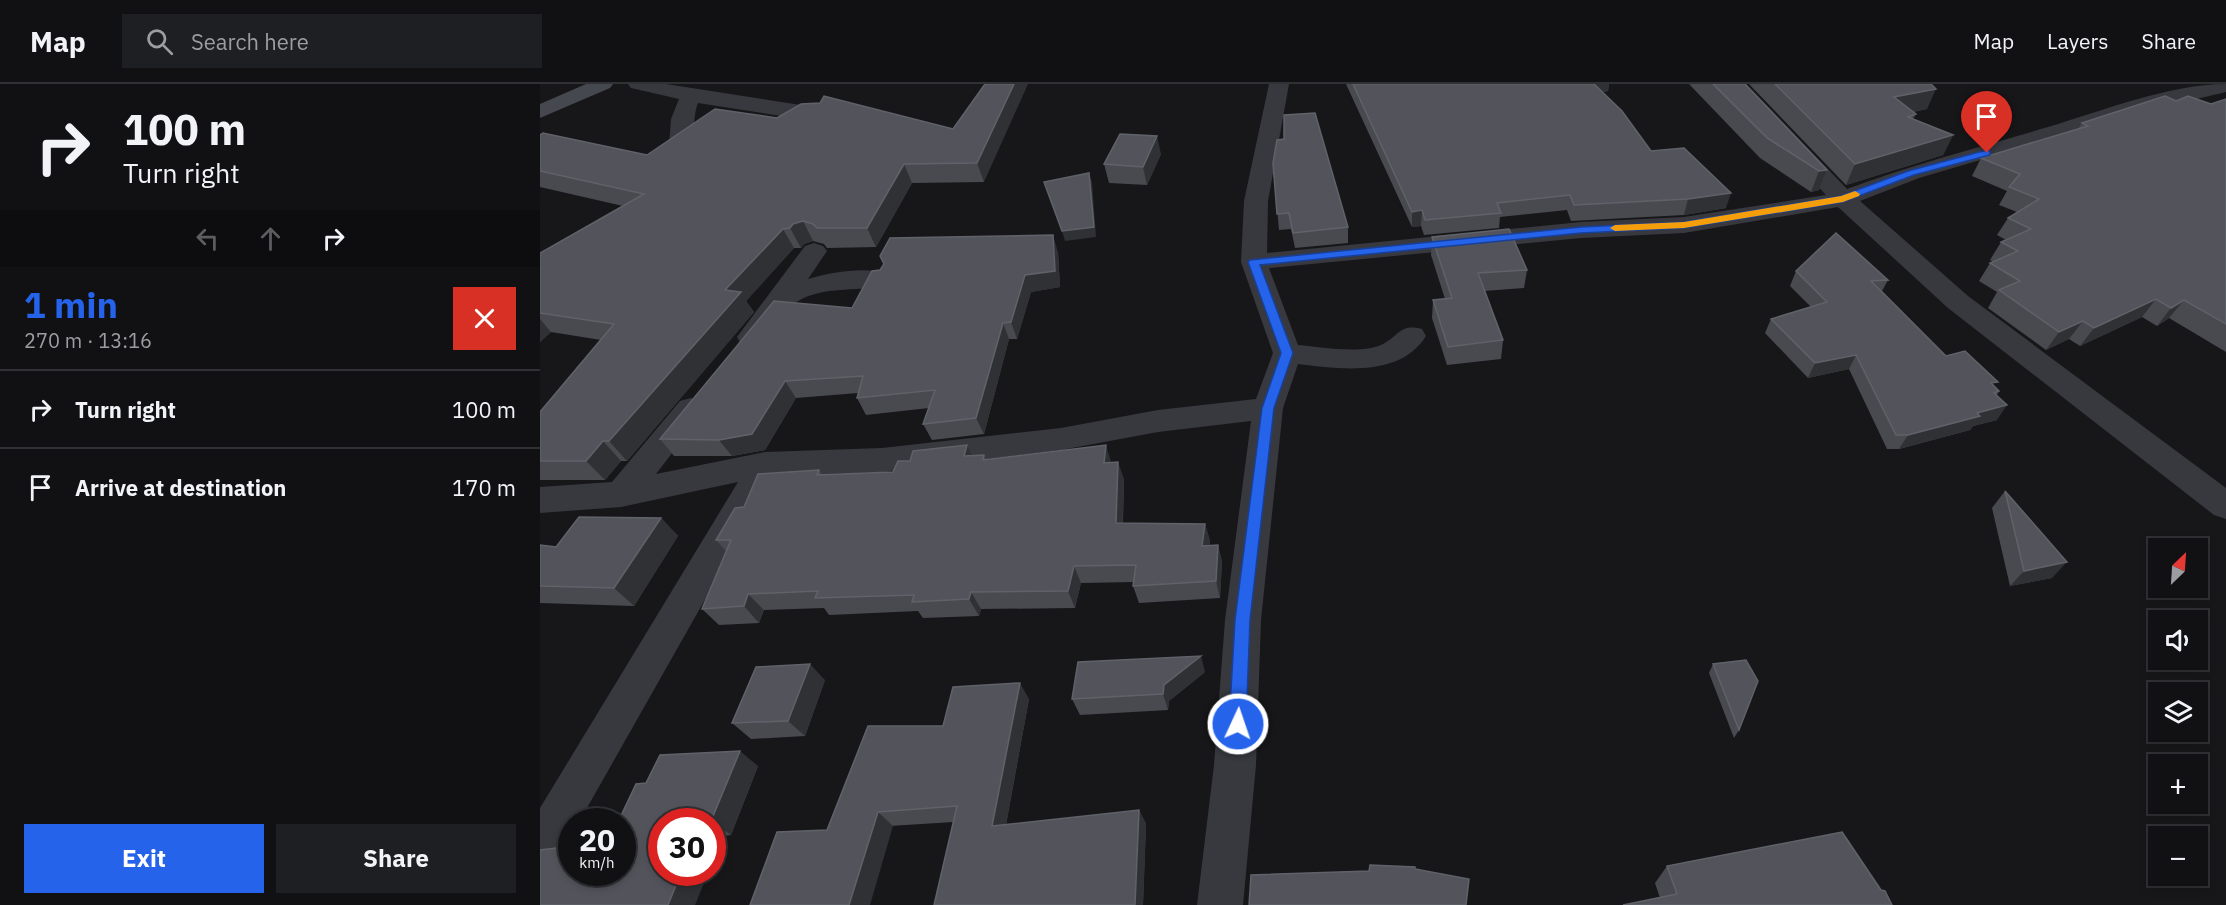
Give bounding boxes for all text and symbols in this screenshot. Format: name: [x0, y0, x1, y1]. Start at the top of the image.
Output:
search box: [122, 14, 542, 68]
text: Map: [30, 23, 86, 60]
icon: search: [143, 25, 176, 58]
text: Search here: [191, 27, 309, 56]
text: Map: [1974, 27, 2014, 55]
text: Layers: [2047, 27, 2109, 55]
text: Share: [2142, 27, 2196, 55]
pin: [1961, 91, 2012, 153]
icon: arrive: [1970, 100, 2003, 133]
text: 100 m: [123, 102, 246, 157]
icon: right: [24, 108, 102, 186]
text: Turn right: [123, 155, 240, 190]
icon: left: [191, 222, 224, 255]
icon: ahead: [254, 222, 287, 255]
icon: right: [317, 222, 350, 255]
text: 1 min: [24, 281, 118, 328]
button: close: [453, 287, 516, 350]
text: 270 m · 13:16: [24, 327, 152, 354]
icon: right: [24, 393, 57, 426]
text: Turn right: [75, 395, 176, 424]
text: 100 m: [452, 395, 516, 424]
icon: arrive: [24, 471, 57, 504]
text: Arrive at destination: [75, 473, 286, 502]
text: 170 m: [452, 473, 516, 502]
north arrow: [2148, 538, 2208, 598]
map controls: [2148, 538, 2208, 886]
button: sound: [2148, 610, 2208, 670]
button: layers: [2148, 682, 2208, 742]
position arrow: [1206, 692, 1270, 756]
button: +: [2148, 754, 2208, 814]
speed limit sign: 30: [648, 808, 726, 886]
text: 20: [579, 820, 615, 859]
button: Exit: [24, 824, 264, 893]
button: Share: [276, 824, 516, 893]
button: −: [2148, 826, 2208, 886]
text: km/h: [579, 853, 615, 872]

